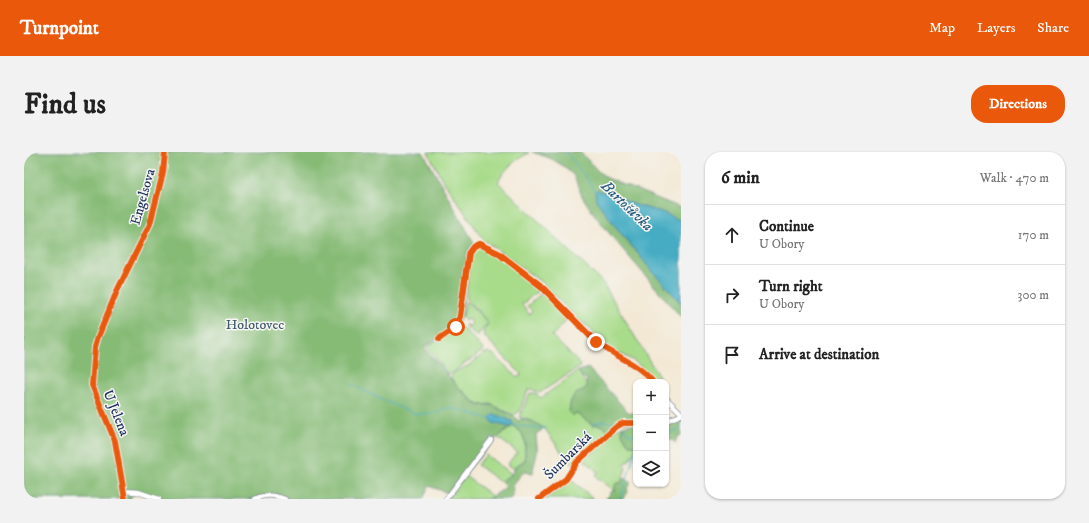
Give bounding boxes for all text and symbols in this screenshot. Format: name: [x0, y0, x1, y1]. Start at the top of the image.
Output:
text: Turnpoint: [20, 17, 99, 40]
text: Map: [929, 19, 955, 37]
text: Layers: [977, 19, 1015, 37]
text: Share: [1037, 19, 1069, 37]
button: Directions: [971, 85, 1065, 123]
text: Find us: [24, 87, 106, 122]
street label: Engelsova: [126, 167, 160, 227]
text: 6 min: [721, 167, 760, 189]
text: Walk · 470 m: [980, 170, 1049, 186]
water label: Bartošůvka: [596, 176, 657, 235]
text: Continue: [759, 217, 814, 236]
icon: ahead: [721, 224, 743, 246]
text: 170 m: [1018, 227, 1049, 243]
text: U Obory: [759, 236, 804, 252]
text: Turn right: [759, 277, 822, 296]
icon: right: [721, 284, 743, 306]
text: 300 m: [1018, 287, 1049, 303]
text: U Obory: [759, 296, 804, 312]
park label: Holotovec: [226, 316, 284, 334]
route start: [447, 318, 465, 336]
route end: [587, 333, 605, 351]
icon: arrive: [721, 344, 743, 366]
text: Arrive at destination: [759, 345, 879, 364]
map controls: [633, 379, 669, 487]
button: +: [633, 379, 669, 415]
street label: U Jelena: [99, 387, 133, 439]
button: −: [633, 415, 669, 451]
street label: Šumbarská: [540, 428, 596, 484]
button: layers: [633, 451, 669, 487]

